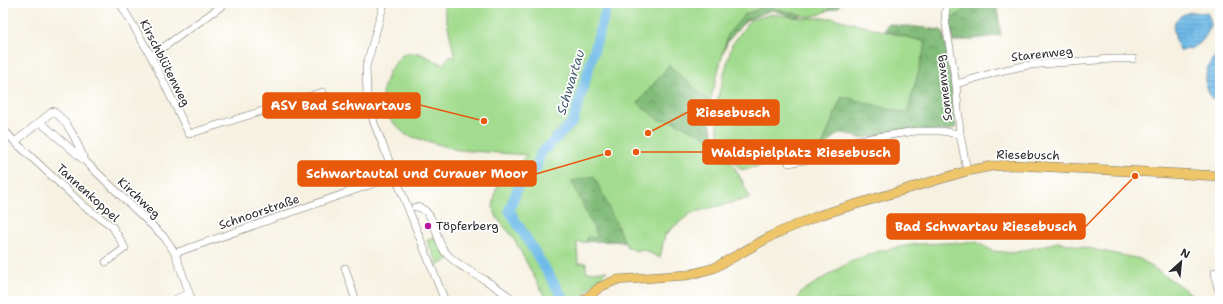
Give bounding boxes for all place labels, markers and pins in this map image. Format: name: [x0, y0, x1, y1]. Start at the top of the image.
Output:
callout: ASV Bad Schwartaus: [263, 93, 420, 118]
callout: Riesebusch: [688, 100, 779, 125]
callout: Waldspielplatz Riesebusch: [703, 140, 899, 164]
callout: Schwartautal und Curauer Moor: [298, 161, 536, 186]
callout: Bad Schwartau Riesebusch: [887, 214, 1085, 239]
place label: Töpferberg: [436, 218, 499, 234]
marker: Töpferberg: [423, 221, 433, 231]

